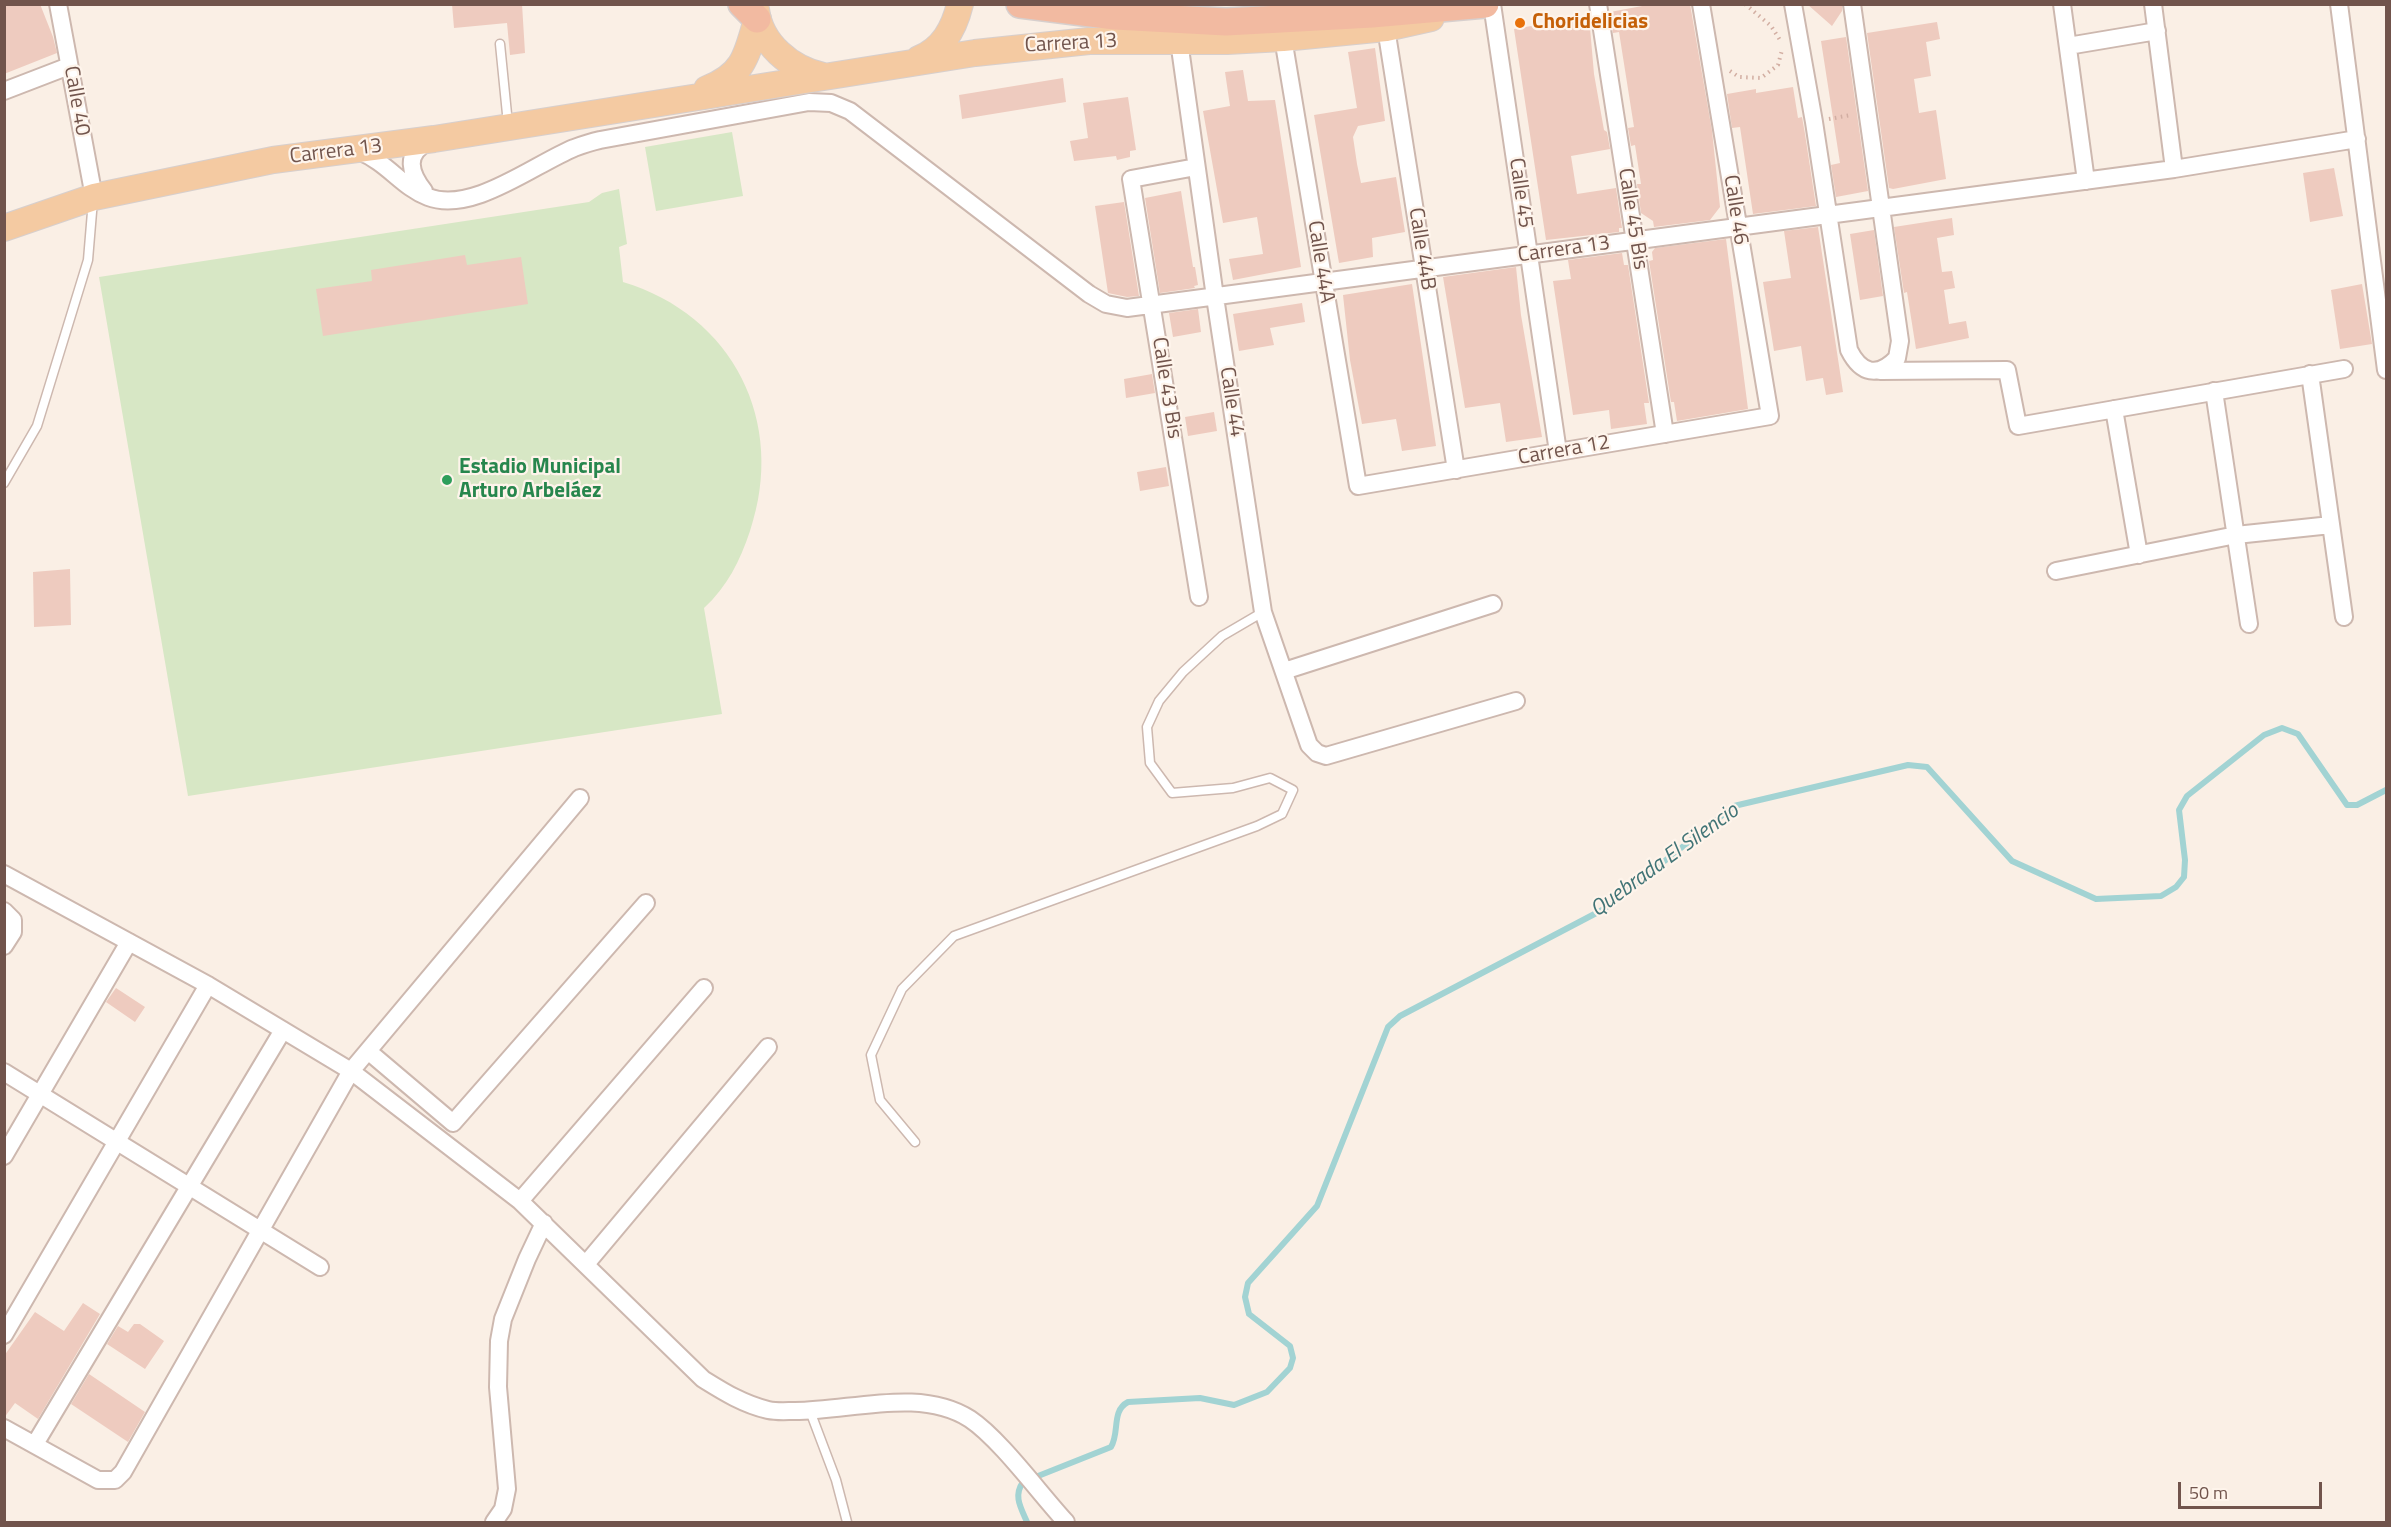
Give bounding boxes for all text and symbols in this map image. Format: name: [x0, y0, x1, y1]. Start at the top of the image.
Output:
place label: Choridelicias: [1532, 10, 1648, 36]
marker: Choridelicias: [1513, 16, 1527, 30]
street label: Carrera 13: [1024, 29, 1118, 59]
street label: Calle 40: [57, 64, 95, 138]
street label: Carrera 13: [288, 134, 384, 170]
street label: Calle 45: [1503, 156, 1537, 230]
street label: Calle 45 Bis: [1612, 167, 1652, 271]
street label: Calle 46: [1717, 173, 1753, 247]
street label: Calle 44B: [1402, 206, 1440, 292]
street label: Calle 44A: [1301, 219, 1339, 305]
street label: Carrera 13: [1516, 231, 1612, 269]
street label: Calle 43 Bis: [1146, 336, 1186, 440]
street label: Calle 44: [1213, 365, 1249, 439]
street label: Carrera 12: [1516, 431, 1612, 471]
place label: Estadio Municipal Arturo Arbeláez: [459, 455, 621, 505]
marker: Estadio Municipal Arturo Arbeláez: [440, 473, 454, 487]
water label: Quebrada El Silencio: [1586, 798, 1744, 924]
scale bar: [2181, 1470, 2325, 1508]
text: 50 m: [2189, 1479, 2228, 1506]

